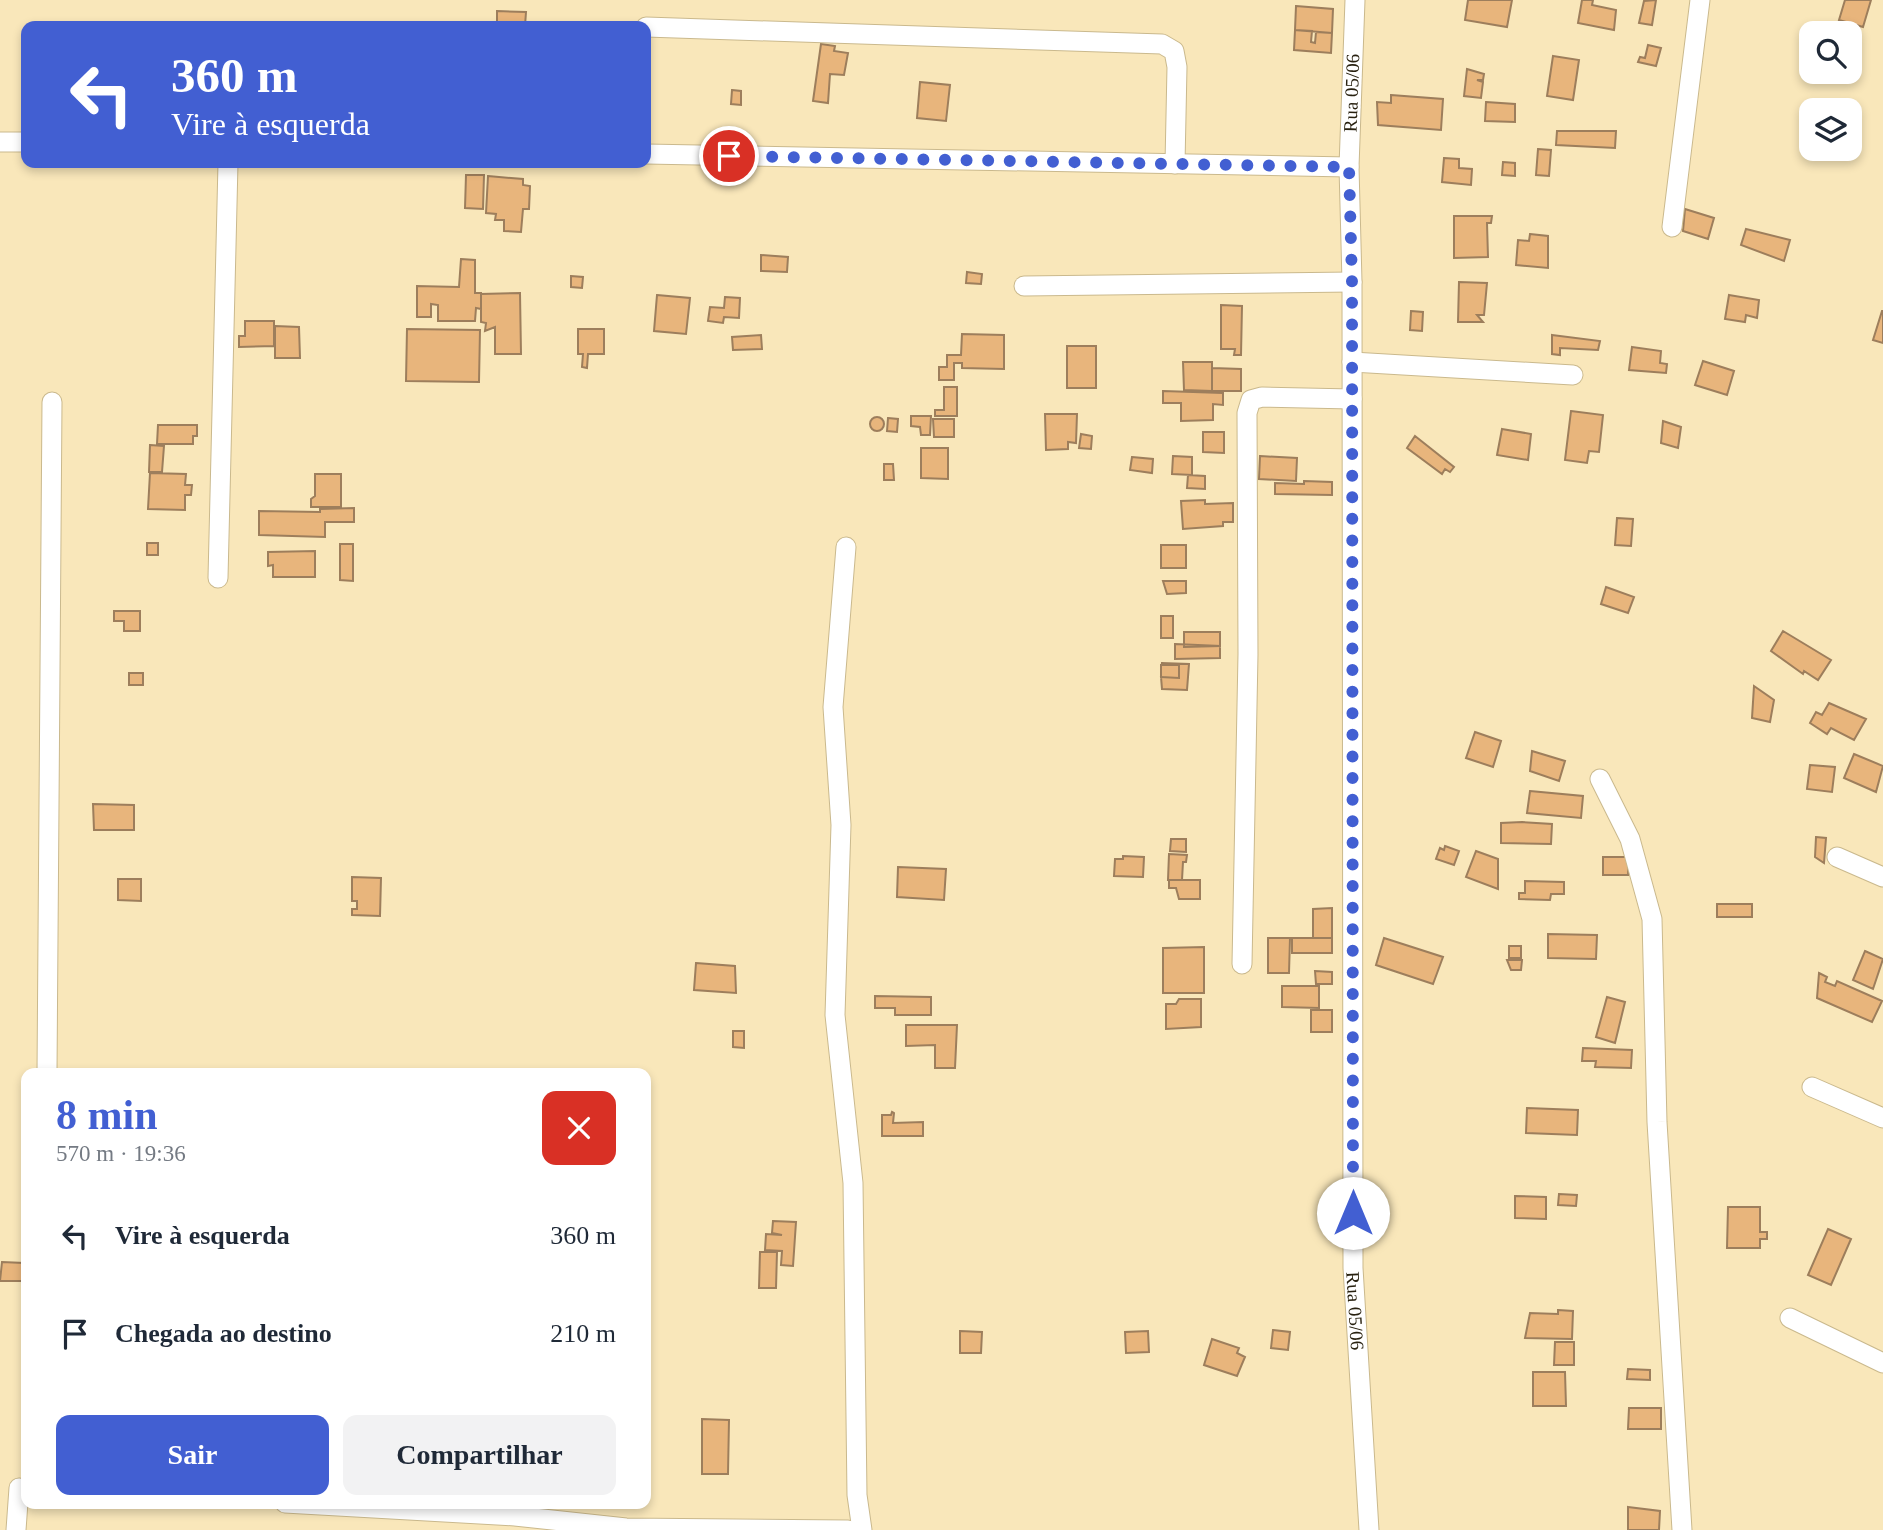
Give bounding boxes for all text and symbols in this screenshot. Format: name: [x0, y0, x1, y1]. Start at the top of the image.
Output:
map controls: [1799, 21, 1862, 161]
button: search: [1799, 21, 1862, 84]
text: 360 m: [171, 48, 298, 103]
icon: left: [56, 49, 147, 140]
street label: Rua 05/06: [1340, 53, 1363, 133]
button: layers: [1799, 98, 1862, 161]
text: Vire à esquerda: [171, 106, 370, 142]
pin: [699, 126, 759, 186]
icon: arrive: [710, 137, 748, 175]
button: close: [542, 1091, 616, 1165]
text: 8 min: [56, 1092, 158, 1138]
text: 570 m · 19:36: [56, 1141, 186, 1166]
position arrow: [1316, 1176, 1390, 1250]
icon: left: [56, 1217, 94, 1255]
text: Vire à esquerda: [115, 1221, 290, 1250]
text: 360 m: [550, 1221, 616, 1250]
street label: Rua 05/06: [1342, 1271, 1368, 1351]
icon: arrive: [56, 1315, 94, 1353]
text: Chegada ao destino: [115, 1319, 332, 1348]
text: 210 m: [550, 1319, 616, 1348]
button: Sair: [56, 1415, 329, 1495]
button: Compartilhar: [343, 1415, 616, 1495]

